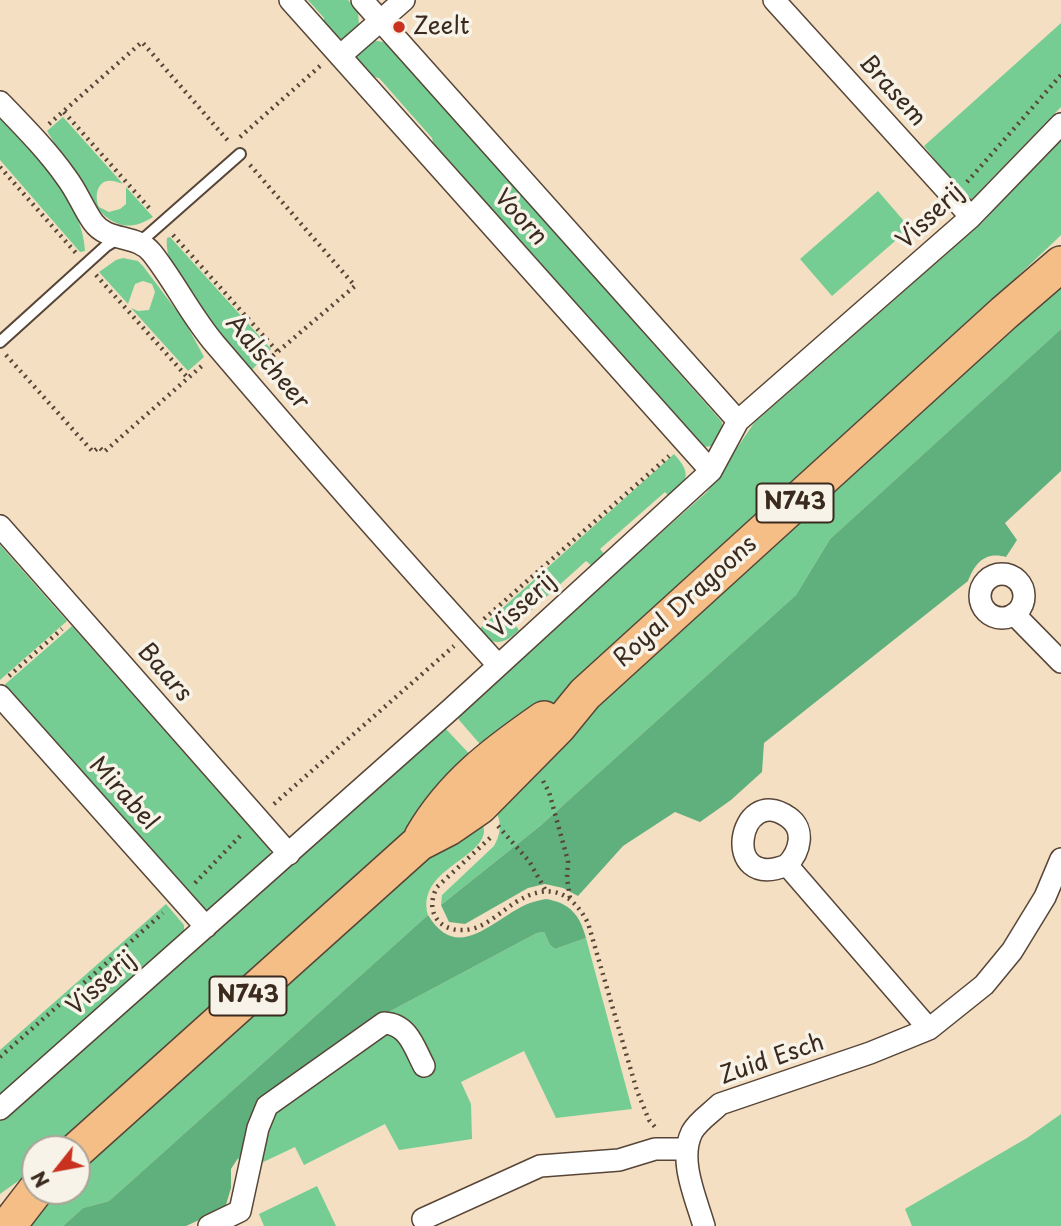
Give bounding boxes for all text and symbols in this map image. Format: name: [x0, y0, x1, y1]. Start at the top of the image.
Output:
place label: Zeelt: [413, 13, 469, 41]
marker: Zeelt: [391, 19, 407, 35]
street label: Brasem: [852, 49, 932, 133]
street label: Visserij: [891, 178, 971, 256]
street label: Voorn: [487, 184, 553, 252]
street label: Aalscheer: [219, 310, 315, 416]
road number: N743: [756, 484, 834, 523]
street label: Royal Dragoons: [609, 530, 763, 674]
street label: Visserij: [483, 567, 563, 645]
street label: Baars: [131, 638, 197, 708]
street label: Mirabel: [83, 751, 163, 837]
street label: Visserij: [62, 946, 142, 1022]
road number: N743: [210, 976, 286, 1015]
street label: Zuid Esch: [716, 1029, 828, 1091]
north arrow: [21, 1135, 91, 1205]
text: N: [24, 1166, 56, 1193]

